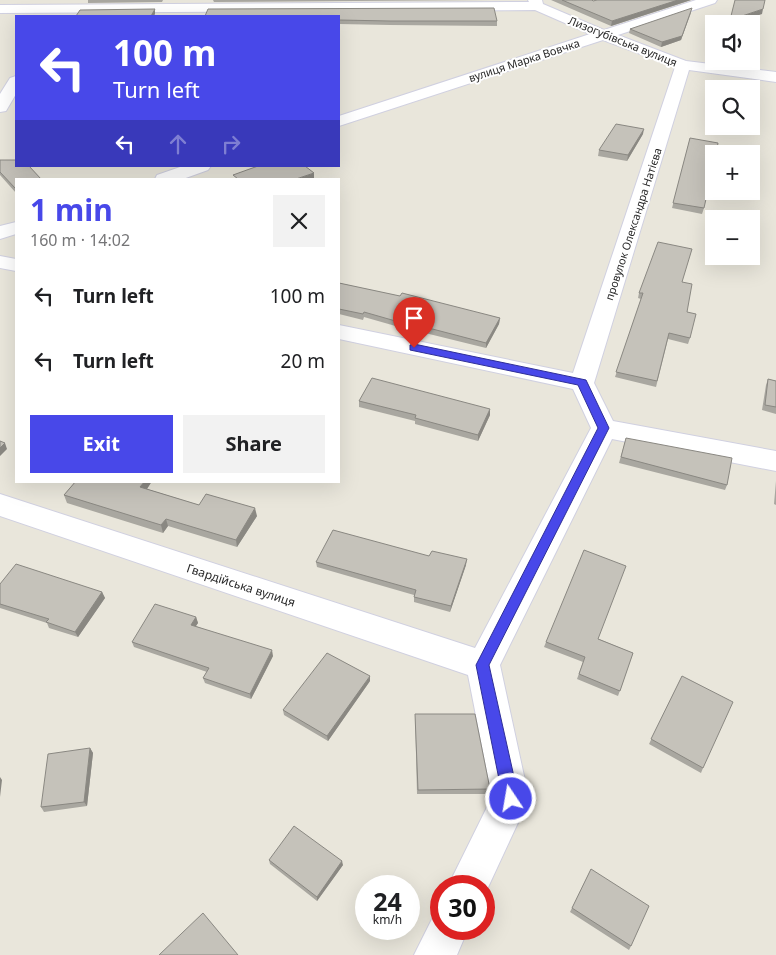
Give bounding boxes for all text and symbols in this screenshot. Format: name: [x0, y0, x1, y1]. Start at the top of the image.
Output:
street label: Лизогубівська вулиця: [566, 12, 680, 70]
map controls: [705, 15, 760, 265]
button: sound: [705, 15, 760, 70]
text: 100 m: [113, 29, 216, 76]
icon: left: [30, 35, 95, 100]
street label: вулиця Марка Вовчка: [467, 35, 581, 85]
text: Turn left: [113, 74, 200, 104]
button: search: [705, 80, 760, 135]
icon: left: [111, 130, 139, 158]
icon: ahead: [164, 130, 192, 158]
icon: right: [217, 130, 245, 158]
button: +: [705, 145, 760, 200]
street label: провулок Олександра Натієва: [601, 146, 665, 302]
text: 1 min: [30, 189, 113, 230]
button: close: [273, 195, 325, 247]
button: −: [705, 210, 760, 265]
text: 160 m · 14:02: [30, 229, 130, 251]
icon: left: [30, 282, 58, 310]
text: Turn left: [73, 283, 154, 309]
text: 100 m: [270, 283, 325, 309]
pin: [393, 297, 435, 348]
icon: arrive: [400, 304, 428, 332]
icon: left: [30, 347, 58, 375]
text: Turn left: [73, 348, 154, 374]
text: 20 m: [281, 348, 325, 374]
button: Exit: [30, 415, 173, 473]
button: Share: [183, 415, 325, 473]
street label: Гвардійська вулиця: [184, 559, 298, 611]
position arrow: [484, 772, 536, 824]
speed limit sign: 30: [430, 875, 495, 940]
text: 24: [373, 884, 402, 918]
text: km/h: [373, 911, 402, 928]

